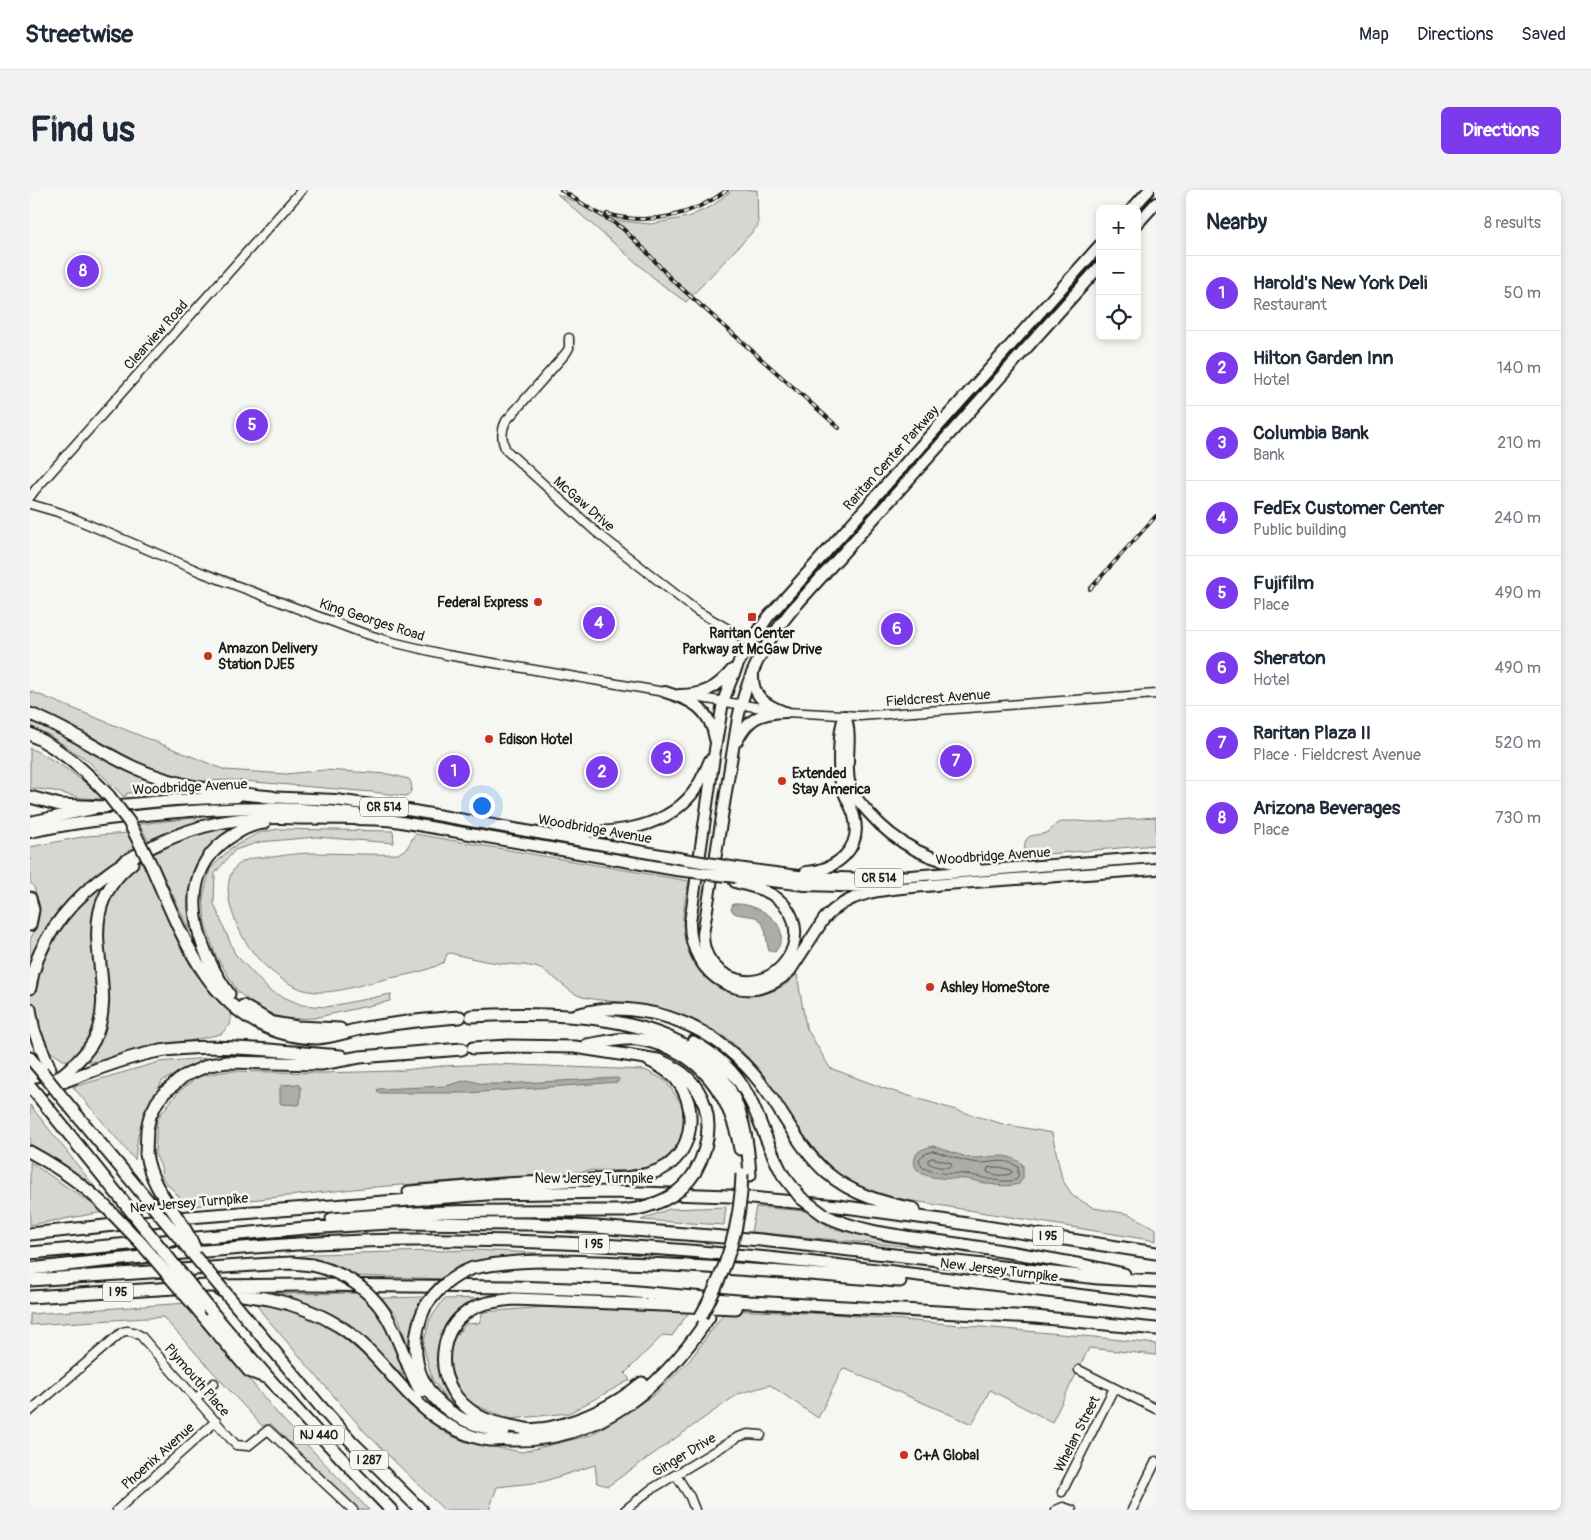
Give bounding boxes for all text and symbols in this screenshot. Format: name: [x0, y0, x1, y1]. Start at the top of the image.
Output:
text: Streetwise: [25, 20, 133, 49]
text: Map: [1359, 23, 1389, 46]
text: Directions: [1417, 23, 1493, 46]
text: Saved: [1521, 23, 1566, 46]
button: Directions: [1441, 107, 1561, 154]
text: Find us: [30, 108, 135, 152]
map controls: [1096, 205, 1141, 340]
button: +: [1096, 205, 1141, 250]
text: Nearby: [1206, 209, 1267, 236]
text: 8 results: [1484, 213, 1541, 233]
button: −: [1096, 250, 1141, 295]
pin: 8: [67, 252, 99, 290]
text: Harold's New York Deli: [1253, 271, 1427, 295]
text: 1: [1219, 283, 1225, 303]
text: 50 m: [1504, 283, 1541, 303]
button: locate: [1096, 295, 1141, 340]
text: Restaurant: [1253, 295, 1327, 315]
street label: Clearview Road: [120, 297, 192, 373]
text: Hilton Garden Inn: [1253, 346, 1394, 370]
text: 2: [1218, 358, 1226, 378]
text: 140 m: [1497, 358, 1541, 378]
text: Hotel: [1253, 370, 1290, 390]
street label: Raritan Center Parkway: [840, 402, 942, 514]
pin: 5: [236, 406, 268, 444]
text: Columbia Bank: [1253, 421, 1369, 445]
text: 3: [1218, 433, 1226, 453]
text: 210 m: [1497, 433, 1541, 453]
text: Bank: [1253, 445, 1285, 465]
street label: McGaw Drive: [550, 473, 618, 535]
text: FedEx Customer Center: [1253, 496, 1444, 520]
text: 4: [1217, 508, 1227, 528]
text: 240 m: [1494, 508, 1541, 528]
text: Public building: [1253, 520, 1346, 540]
text: Fujifilm: [1253, 571, 1314, 595]
text: 5: [1218, 583, 1226, 603]
text: 490 m: [1495, 583, 1541, 603]
place label: Federal Express: [437, 594, 529, 611]
street label: King Georges Road: [317, 595, 427, 645]
text: Place: [1253, 595, 1289, 615]
marker: Federal Express: [532, 596, 544, 608]
pin: 4: [583, 604, 615, 642]
pin: 6: [881, 610, 913, 648]
marker: Raritan Center Parkway at McGaw Drive: [746, 611, 758, 623]
place label: Raritan Center Parkway at McGaw Drive: [682, 625, 823, 658]
place label: Amazon Delivery Station DJE5: [218, 640, 318, 673]
text: Sheraton: [1253, 646, 1326, 670]
marker: Amazon Delivery Station DJE5: [202, 650, 214, 662]
text: 6: [1217, 658, 1227, 678]
text: 490 m: [1495, 658, 1541, 678]
text: Hotel: [1253, 670, 1290, 690]
street label: Fieldcrest Avenue: [885, 686, 991, 710]
text: Raritan Plaza II: [1253, 721, 1371, 745]
place label: Edison Hotel: [499, 731, 573, 748]
marker: Edison Hotel: [483, 733, 495, 745]
text: 7: [1218, 733, 1226, 753]
text: 520 m: [1495, 733, 1541, 753]
pin: 3: [651, 739, 683, 777]
pin: 7: [940, 742, 972, 780]
text: Place · Fieldcrest Avenue: [1253, 745, 1421, 765]
pin: 1: [438, 752, 470, 790]
pin: 2: [586, 753, 618, 791]
place label: Extended Stay America: [792, 765, 871, 798]
street label: Woodbridge Avenue: [132, 775, 248, 798]
marker: Extended Stay America: [776, 775, 788, 787]
your location: [469, 793, 495, 819]
text: Arizona Beverages: [1253, 796, 1400, 820]
road number: CR 514: [360, 798, 408, 816]
text: 8: [1218, 808, 1226, 828]
text: 730 m: [1495, 808, 1541, 828]
street label: Woodbridge Avenue: [537, 811, 653, 847]
text: Place: [1253, 820, 1289, 840]
street label: Woodbridge Avenue: [935, 844, 1051, 868]
road number: CR 514: [855, 868, 903, 888]
place label: Ashley HomeStore: [940, 979, 1050, 996]
marker: Ashley HomeStore: [924, 981, 936, 993]
street label: New Jersey Turnpike: [535, 1170, 653, 1187]
street label: New Jersey Turnpike: [129, 1189, 249, 1217]
road number: I 95: [1033, 1226, 1063, 1246]
road number: I 95: [579, 1234, 609, 1254]
street label: New Jersey Turnpike: [939, 1254, 1059, 1286]
road number: I 95: [103, 1282, 133, 1302]
street label: Plymouth Place: [161, 1340, 233, 1420]
street label: Whelan Street: [1050, 1393, 1104, 1475]
street label: Phoenix Avenue: [118, 1419, 198, 1493]
road number: NJ 440: [294, 1426, 344, 1444]
street label: Ginger Drive: [649, 1429, 719, 1481]
place label: C+A Global: [914, 1447, 979, 1464]
marker: C+A Global: [898, 1449, 910, 1461]
road number: I 287: [350, 1450, 388, 1470]

